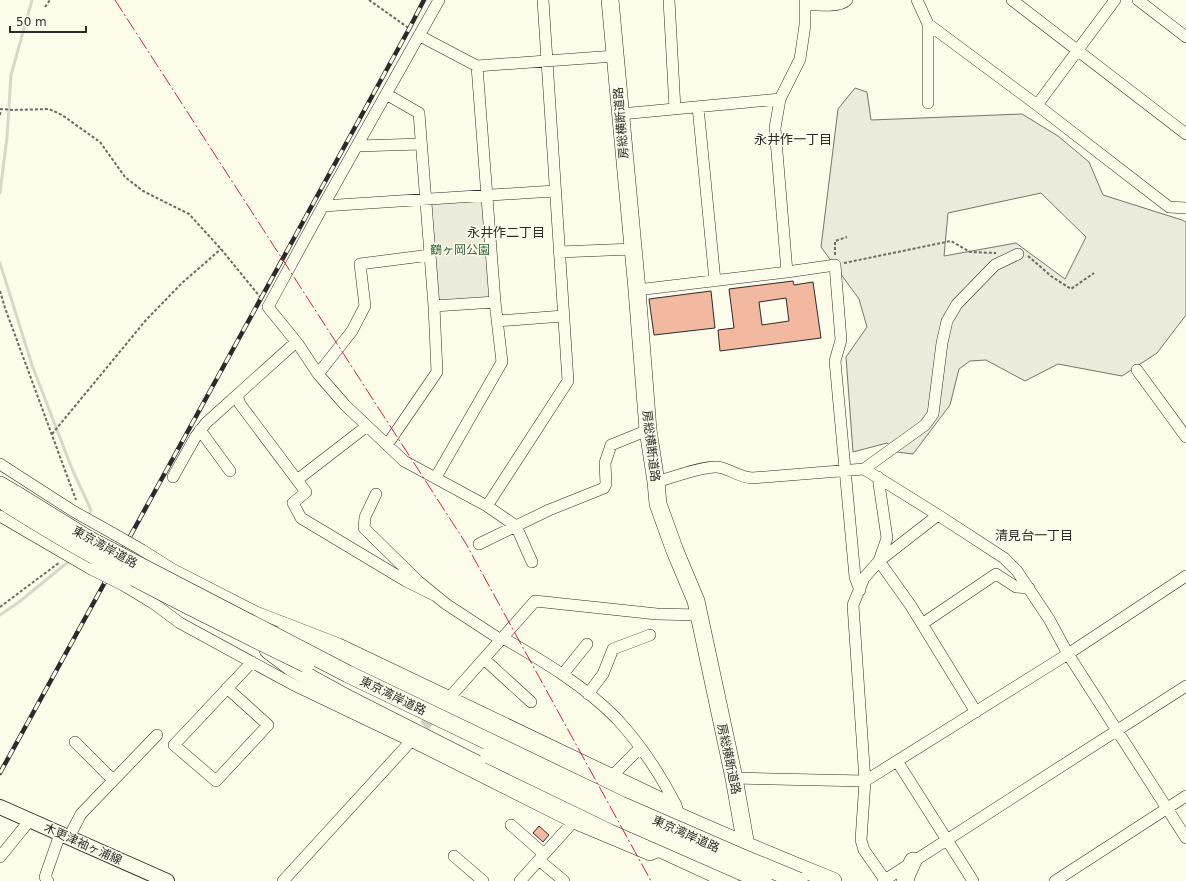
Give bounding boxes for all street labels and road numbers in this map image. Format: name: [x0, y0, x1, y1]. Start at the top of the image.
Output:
street label: 房総横断道路: [611, 87, 631, 159]
street label: 房総横断道路: [640, 409, 662, 483]
street label: 東京湾岸道路: [70, 523, 140, 571]
street label: 東京湾岸道路: [358, 674, 428, 718]
street label: 房総横断道路: [715, 722, 743, 796]
street label: 東京湾岸道路: [650, 813, 722, 855]
street label: 木更津袖ヶ浦線: [42, 821, 124, 867]

